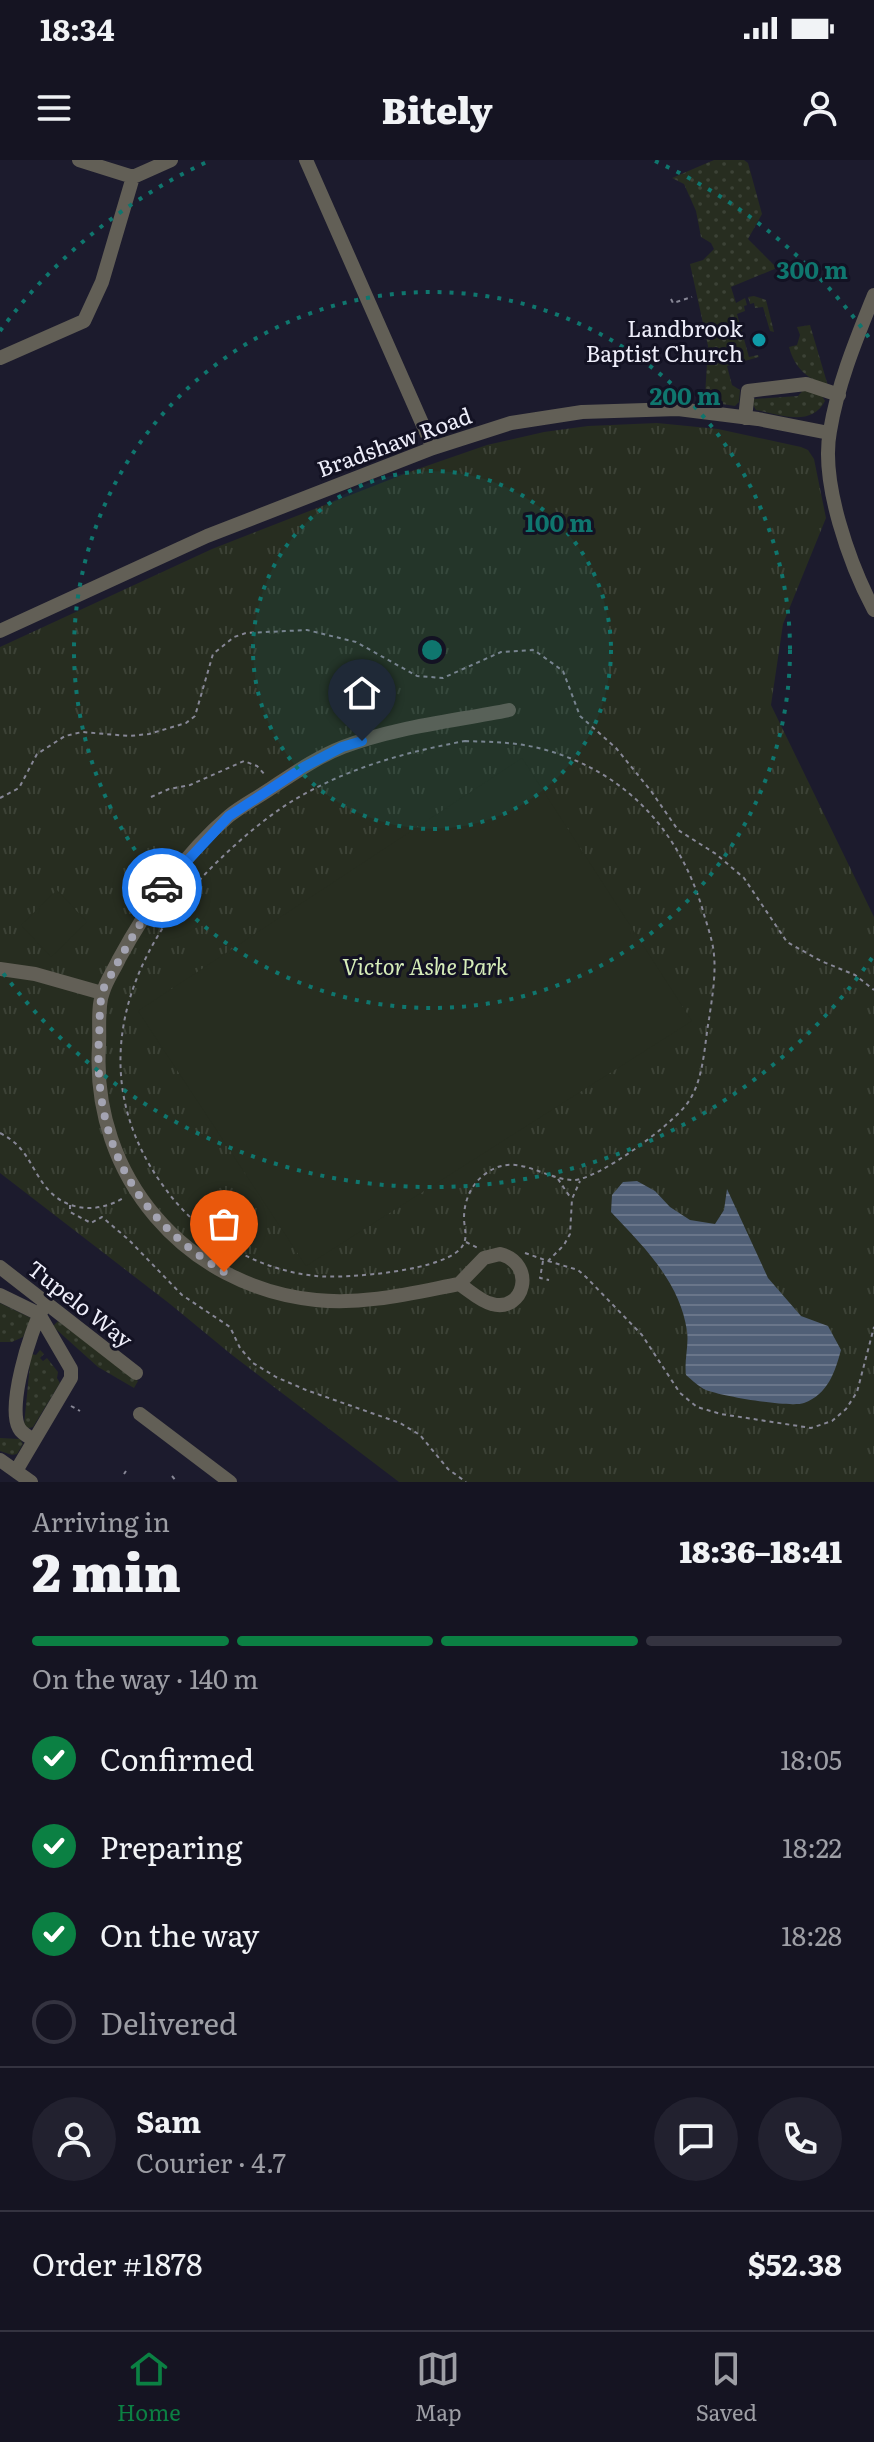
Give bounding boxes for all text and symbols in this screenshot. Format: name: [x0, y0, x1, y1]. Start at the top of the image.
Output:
text: 18:34: [40, 6, 115, 50]
text: Bitely: [381, 82, 493, 135]
icon: menu: [32, 86, 76, 130]
icon: person: [798, 86, 842, 130]
text: 300 m: [776, 251, 848, 286]
place label: Landbrook Baptist Church: [586, 311, 744, 369]
marker: Landbrook Baptist Church: [750, 331, 768, 349]
text: 200 m: [649, 377, 721, 412]
street label: Bradshaw Road: [312, 398, 476, 484]
text: 100 m: [525, 504, 593, 539]
centre of rings: [418, 636, 446, 664]
pin: [328, 659, 396, 741]
icon: home: [340, 671, 384, 715]
courier: [122, 848, 202, 928]
icon: car: [140, 866, 184, 910]
park label: Victor Ashe Park: [342, 949, 508, 982]
pin: [190, 1190, 258, 1272]
icon: bag: [202, 1202, 246, 1246]
street label: Tupelo Way: [21, 1251, 141, 1355]
text: Arriving in: [32, 1501, 170, 1540]
text: 18:36–18:41: [679, 1528, 842, 1572]
text: 2 min: [32, 1531, 181, 1608]
text: On the way · 140 m: [32, 1658, 258, 1697]
icon: check: [32, 1736, 76, 1780]
text: Confirmed: [100, 1736, 254, 1780]
text: 18:05: [780, 1739, 842, 1778]
icon: check: [32, 1824, 76, 1868]
text: Preparing: [100, 1824, 242, 1868]
text: 18:22: [782, 1827, 842, 1866]
icon: check: [32, 1912, 76, 1956]
text: On the way: [100, 1912, 259, 1956]
text: 18:28: [781, 1915, 842, 1954]
text: Delivered: [100, 2000, 237, 2044]
button: person: [32, 2097, 116, 2181]
button: chat: [654, 2097, 738, 2181]
button: phone: [758, 2097, 842, 2181]
text: Sam: [136, 2098, 201, 2142]
text: Courier · 4.7: [136, 2142, 286, 2181]
text: Order #1878: [32, 2241, 203, 2285]
text: $52.38: [748, 2241, 842, 2285]
tab: Home: [117, 2347, 181, 2428]
tab: Map: [415, 2347, 462, 2428]
tab: Saved: [696, 2347, 757, 2428]

